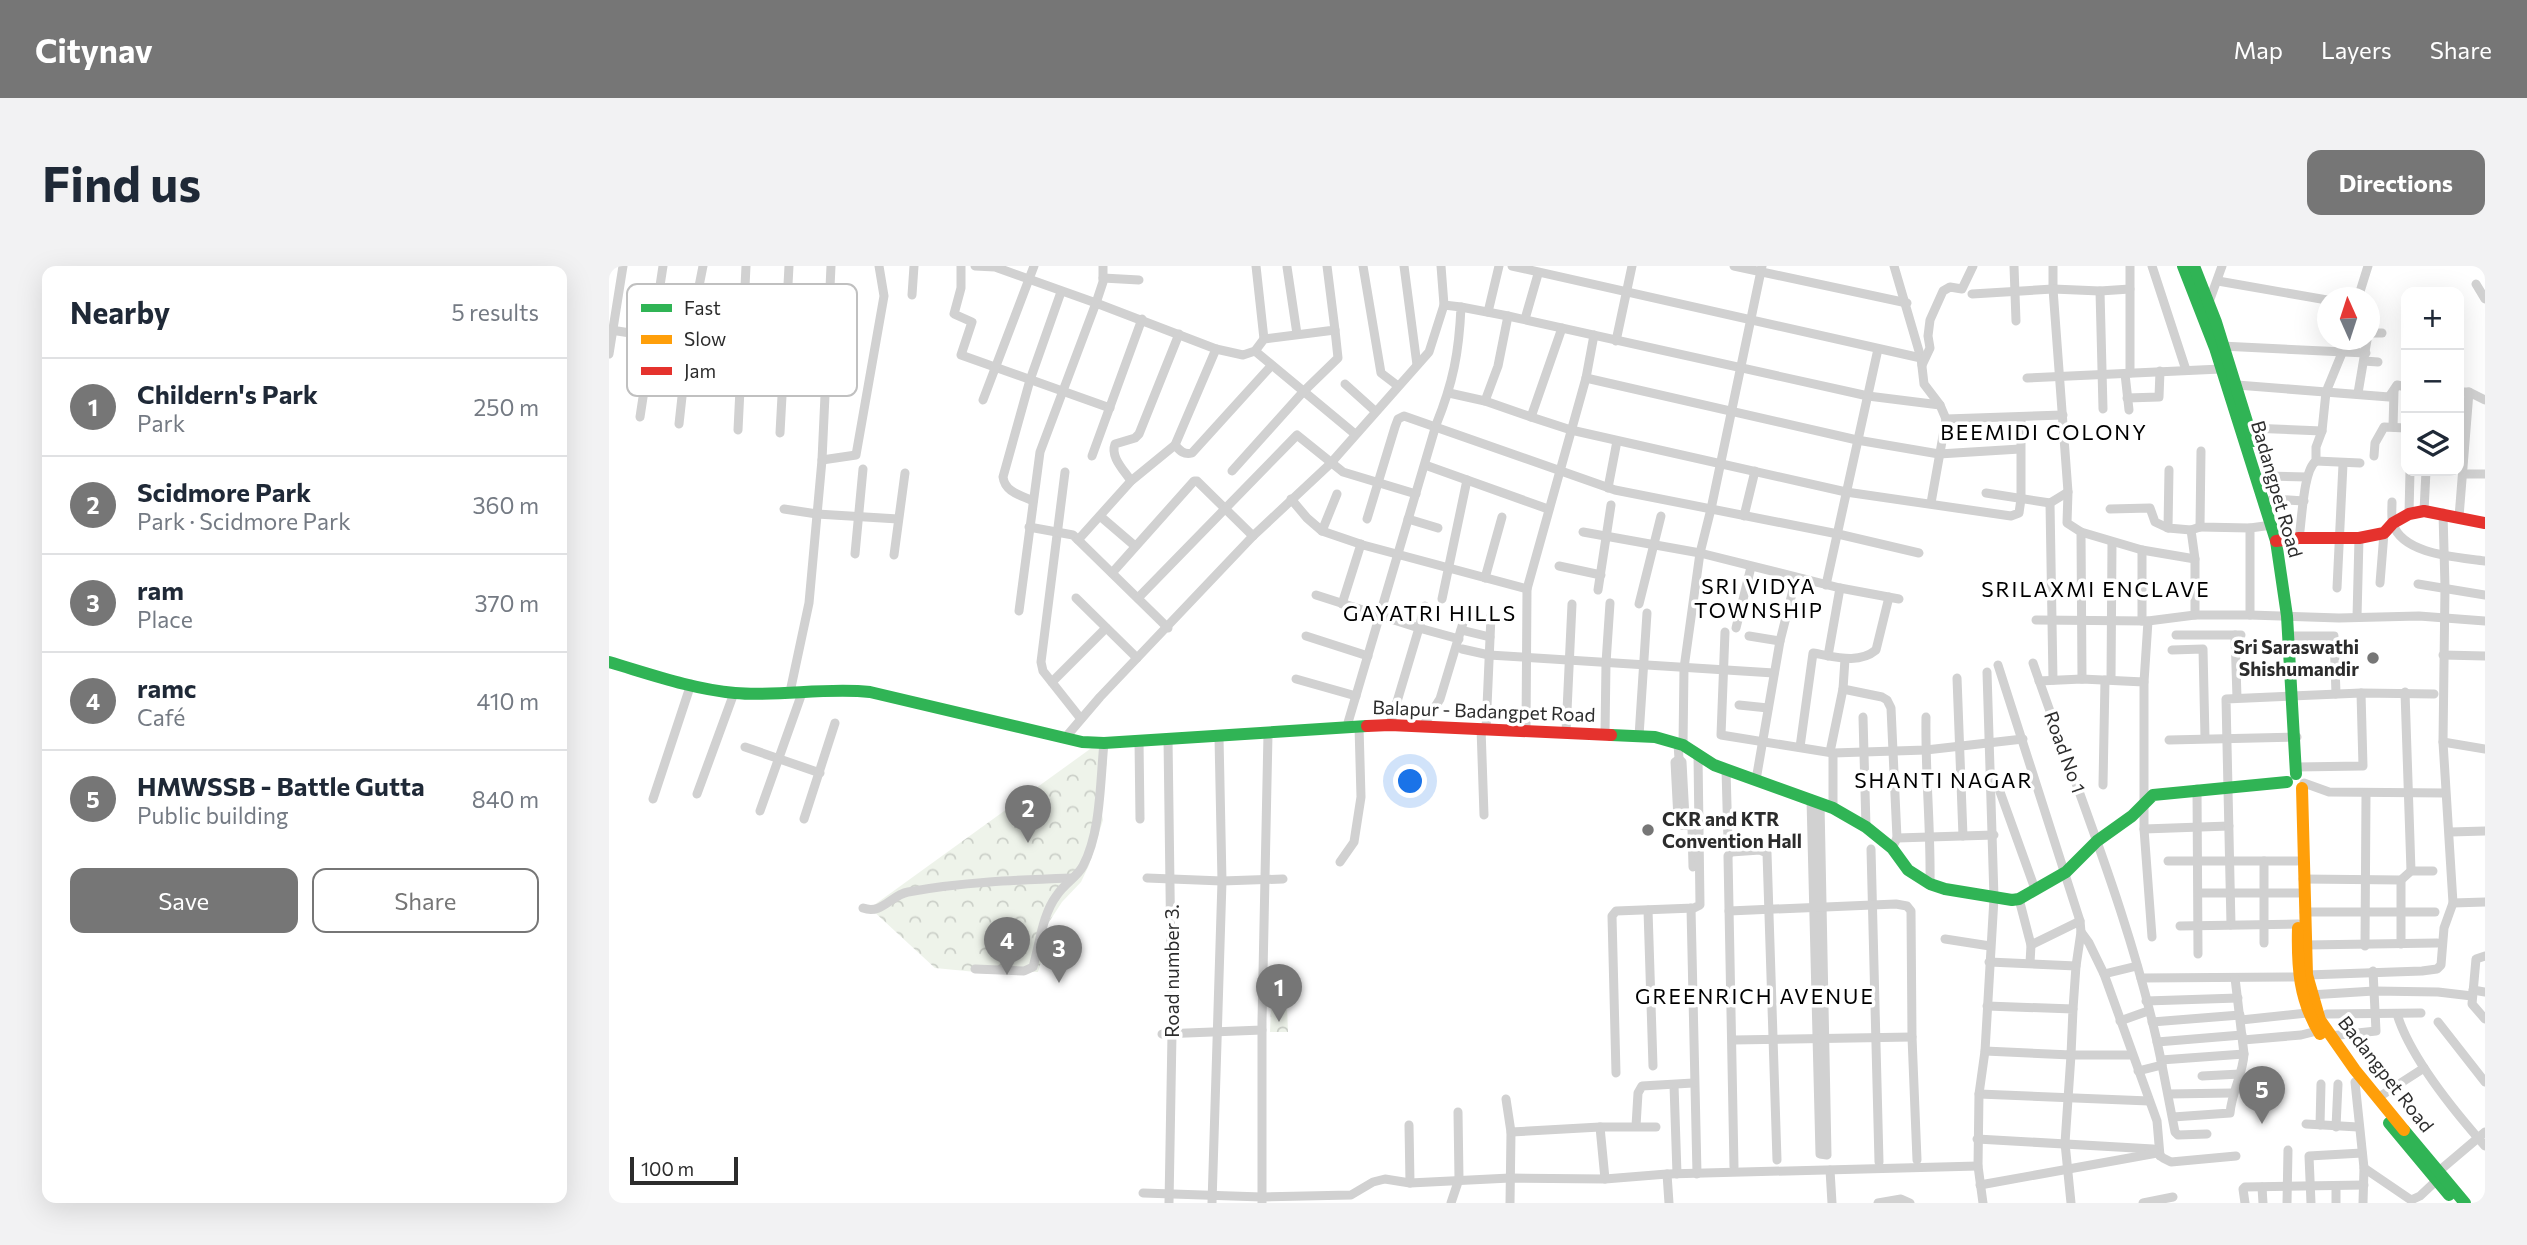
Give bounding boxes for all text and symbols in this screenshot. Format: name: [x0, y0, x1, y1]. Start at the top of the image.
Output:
text: Citynav: [35, 29, 153, 70]
text: Map: [2234, 35, 2283, 64]
text: Layers: [2321, 35, 2392, 64]
text: Share: [2430, 35, 2492, 64]
button: Directions: [2307, 150, 2485, 215]
text: Find us: [42, 152, 201, 212]
legend: [627, 284, 857, 396]
north arrow: [2317, 287, 2380, 350]
map controls: [2401, 287, 2464, 476]
button: +: [2401, 287, 2464, 350]
text: Nearby: [70, 293, 170, 330]
text: Fast: [684, 296, 721, 319]
text: 5 results: [451, 298, 539, 326]
text: Slow: [684, 327, 726, 350]
button: −: [2401, 350, 2464, 413]
text: Jam: [684, 359, 716, 382]
text: Childern's Park: [137, 378, 318, 409]
text: 1: [88, 393, 98, 421]
text: 250 m: [474, 393, 539, 421]
text: Park: [137, 409, 185, 437]
button: layers: [2401, 413, 2464, 476]
street label: Badangpet Road: [2247, 418, 2308, 560]
district label: BEEMIDI COLONY: [1940, 419, 2148, 444]
text: Scidmore Park: [137, 476, 311, 507]
text: 2: [86, 491, 100, 519]
text: 360 m: [472, 491, 539, 519]
text: Park · Scidmore Park: [137, 507, 351, 535]
district label: SRI VIDYA TOWNSHIP: [1694, 573, 1824, 622]
text: ram: [137, 574, 184, 605]
district label: SRILAXMI ENCLAVE: [1981, 576, 2211, 601]
text: 3: [86, 589, 100, 617]
text: 370 m: [474, 589, 539, 617]
district label: GAYATRI HILLS: [1343, 600, 1517, 625]
text: Place: [137, 605, 193, 633]
place label: Sri Saraswathi Shishumandir: [2233, 635, 2359, 680]
marker: Sri Saraswathi Shishumandir: [2365, 650, 2381, 666]
text: ramc: [137, 672, 196, 703]
text: 4: [86, 687, 100, 715]
text: 410 m: [477, 687, 539, 715]
street label: Balapur - Badangpet Road: [1372, 695, 1596, 726]
text: Café: [137, 703, 185, 731]
street label: Road No 1: [2040, 708, 2091, 796]
your location: [1393, 764, 1427, 798]
district label: SHANTI NAGAR: [1854, 767, 2034, 792]
text: HMWSSB - Battle Gutta: [137, 770, 425, 801]
text: 5: [86, 785, 100, 813]
text: 840 m: [472, 785, 539, 813]
pin: 2: [1005, 785, 1051, 843]
text: Public building: [137, 801, 288, 829]
place label: CKR and KTR Convention Hall: [1662, 807, 1802, 852]
marker: CKR and KTR Convention Hall: [1640, 822, 1656, 838]
button: Save: [70, 868, 298, 933]
button: Share: [312, 868, 539, 933]
street label: Road number 3.: [1160, 904, 1183, 1038]
pin: 4: [984, 917, 1030, 975]
pin: 3: [1036, 925, 1082, 983]
pin: 1: [1256, 964, 1302, 1022]
district label: GREENRICH AVENUE: [1635, 983, 1875, 1008]
street label: Badangpet Road: [2334, 1011, 2439, 1136]
pin: 5: [2239, 1066, 2285, 1124]
scale bar: [630, 1154, 739, 1186]
text: 100 m: [641, 1157, 694, 1180]

